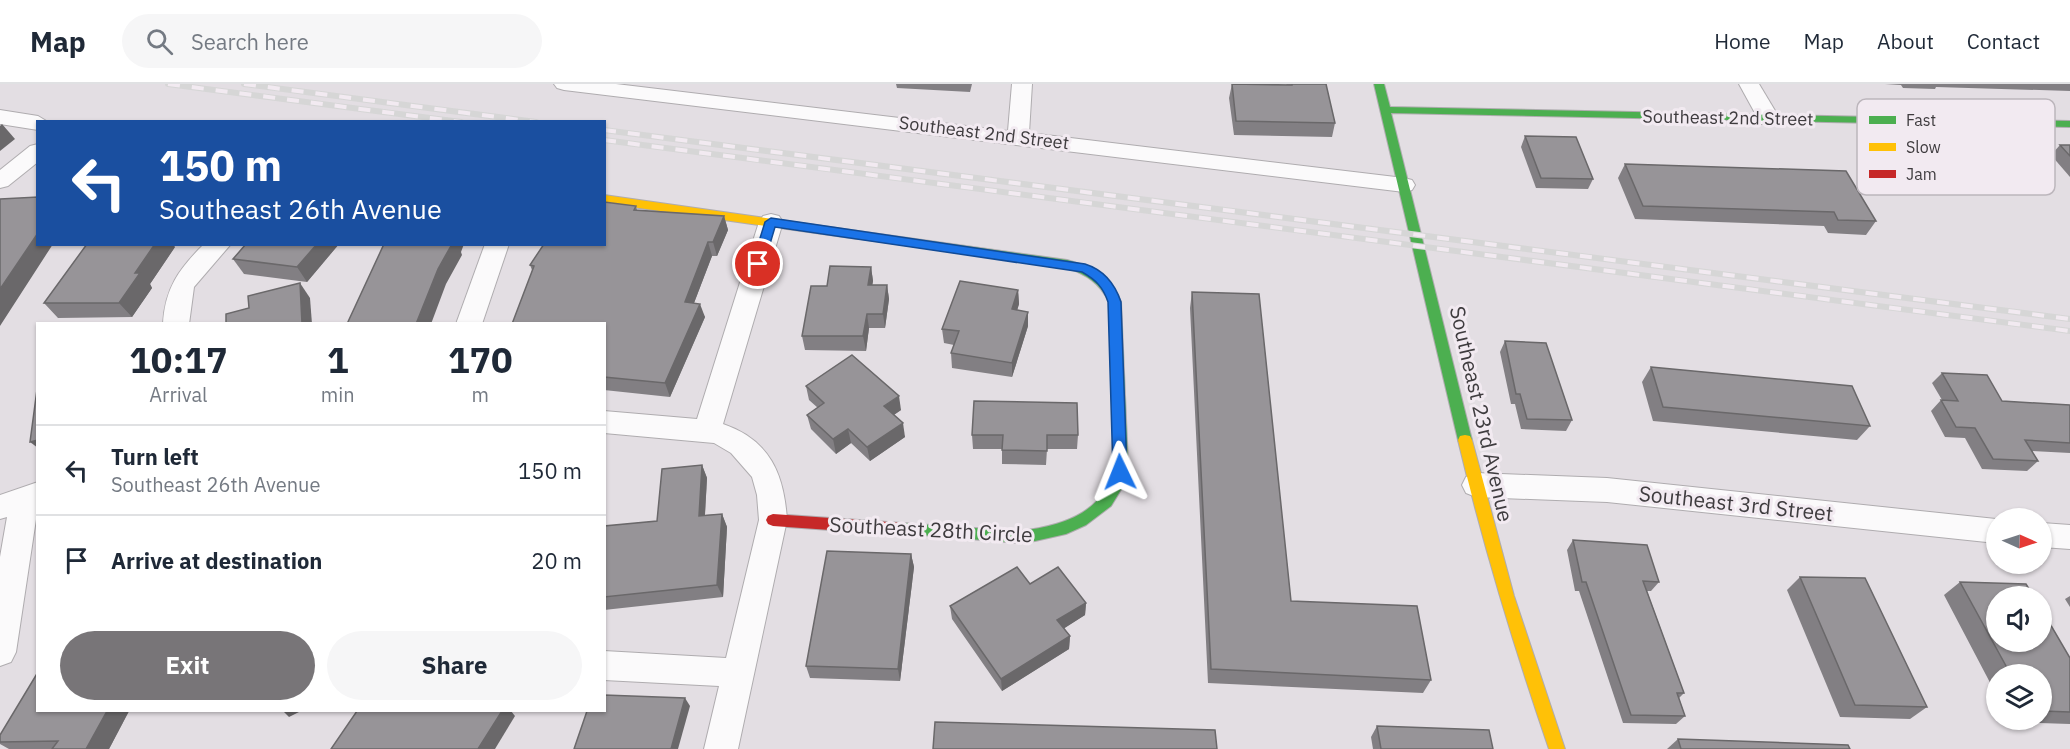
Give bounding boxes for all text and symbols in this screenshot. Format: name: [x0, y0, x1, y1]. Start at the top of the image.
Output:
search box: [122, 14, 542, 68]
text: Map: [30, 23, 86, 60]
icon: search: [143, 25, 176, 58]
text: Search here: [191, 27, 309, 56]
text: Home: [1714, 27, 1771, 55]
text: Map: [1804, 27, 1844, 55]
text: About: [1877, 27, 1934, 55]
text: Contact: [1967, 27, 2040, 55]
legend: [1857, 99, 2055, 195]
street label: Southeast 2nd Street: [1642, 105, 1814, 130]
text: Fast: [1906, 110, 1936, 130]
street label: Southeast 2nd Street: [898, 111, 1070, 154]
text: Slow: [1906, 137, 1941, 157]
text: 150 m: [159, 138, 282, 193]
icon: left: [60, 144, 138, 222]
text: Jam: [1906, 164, 1937, 184]
text: Southeast 26th Avenue: [159, 191, 442, 226]
pin: [732, 238, 783, 289]
icon: arrive: [741, 247, 774, 280]
street label: Southeast 23rd Avenue: [1444, 303, 1520, 524]
text: 10:17: [129, 336, 228, 383]
text: 1: [327, 336, 349, 383]
text: 170: [448, 336, 513, 383]
text: Arrival: [149, 381, 208, 408]
text: min: [321, 381, 355, 408]
text: m: [472, 381, 489, 408]
position arrow: [1088, 440, 1152, 504]
text: Turn left: [111, 442, 199, 471]
icon: left: [60, 454, 93, 487]
text: 150 m: [518, 456, 582, 485]
text: Southeast 26th Avenue: [111, 471, 320, 498]
street label: Southeast 3rd Street: [1638, 479, 1835, 527]
north arrow: [1986, 508, 2052, 574]
map controls: [1986, 508, 2052, 730]
street label: Southeast 28th Circle: [829, 510, 1033, 548]
icon: arrive: [60, 544, 93, 577]
text: Arrive at destination: [111, 546, 322, 575]
text: 20 m: [531, 546, 582, 575]
button: sound: [1986, 586, 2052, 652]
button: Exit: [60, 631, 315, 700]
button: Share: [327, 631, 582, 700]
button: layers: [1986, 664, 2052, 730]

